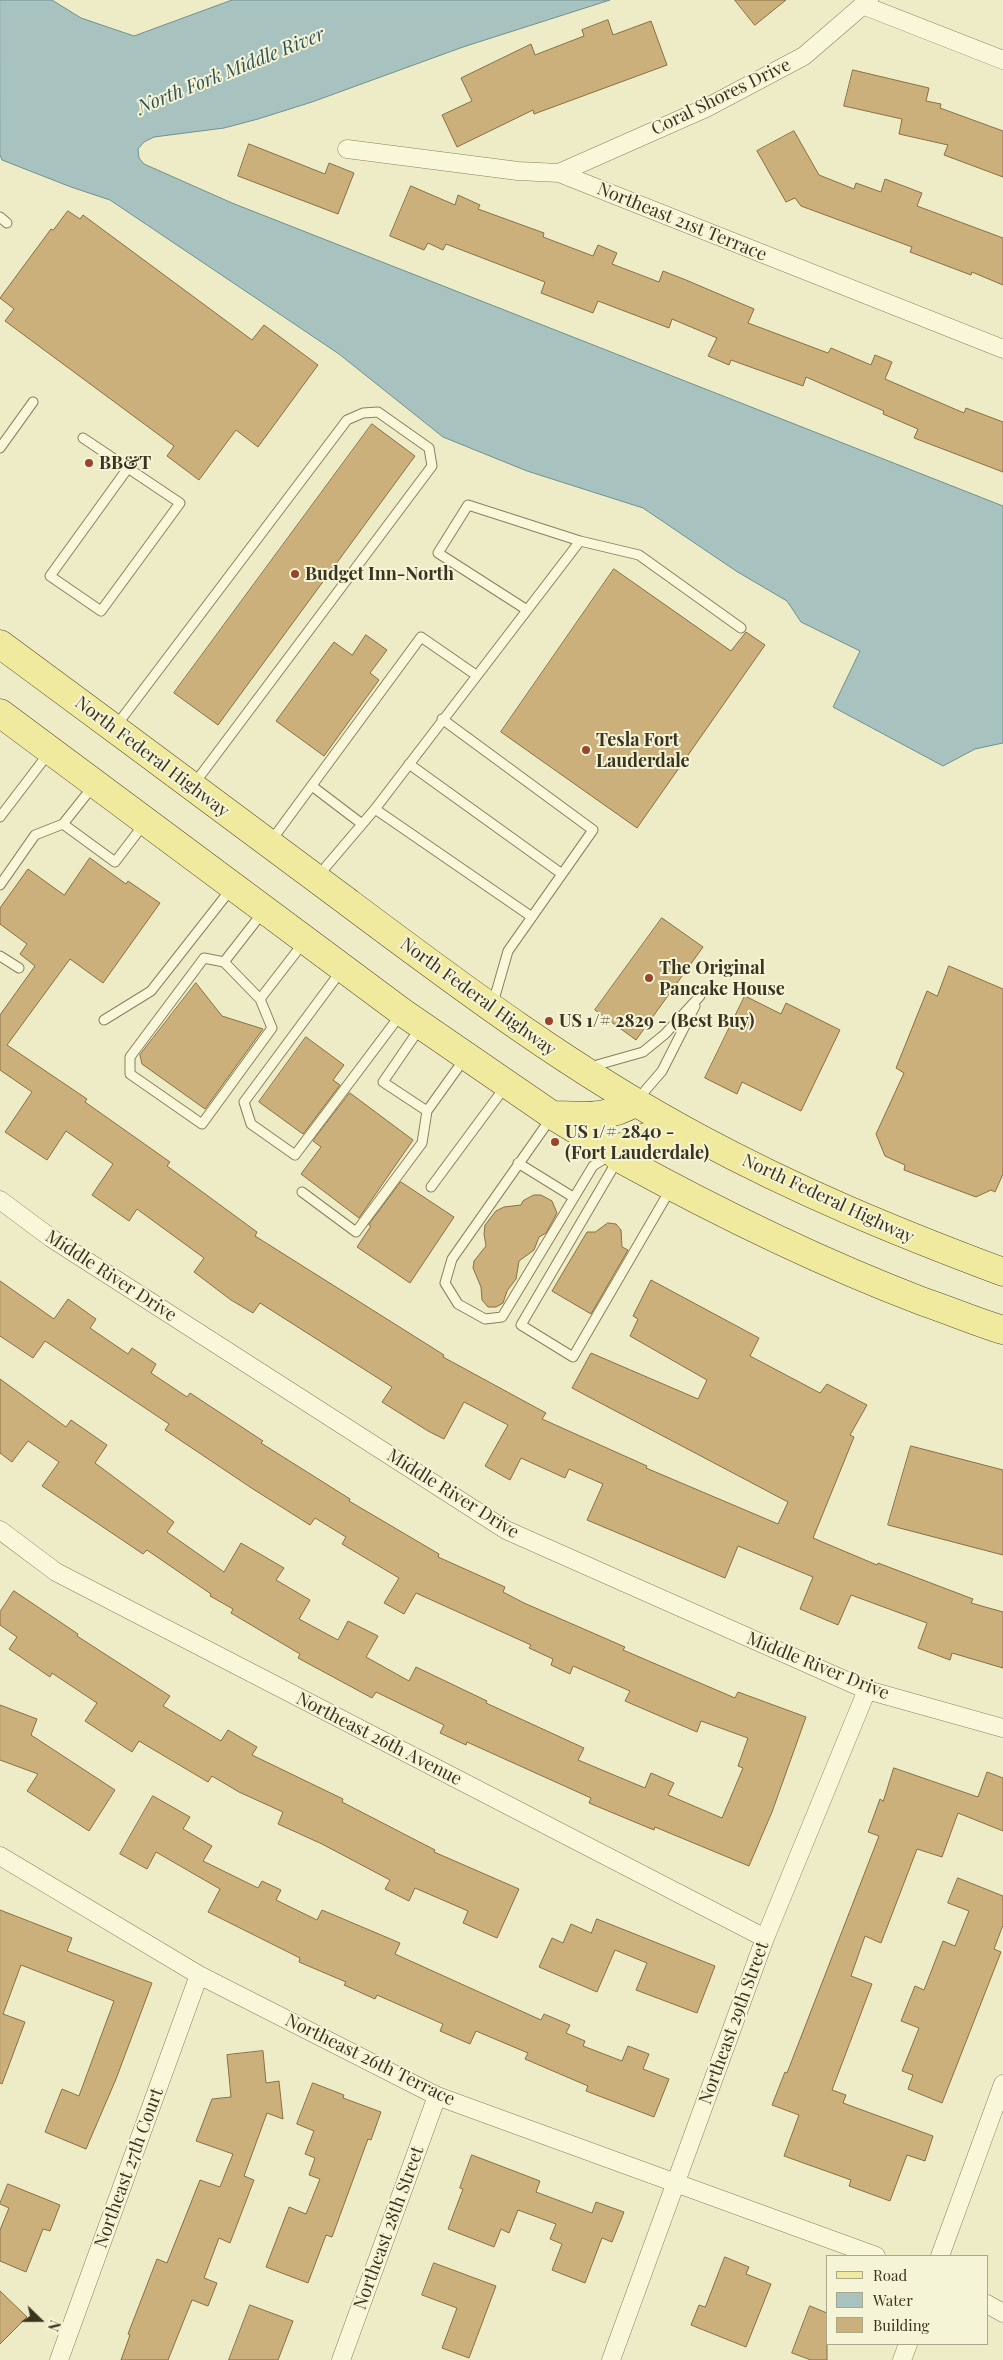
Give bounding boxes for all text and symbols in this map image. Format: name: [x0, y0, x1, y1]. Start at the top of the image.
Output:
water label: North Fork Middle River: [134, 23, 328, 119]
street label: Coral Shores Drive: [648, 54, 794, 140]
street label: Northeast 21st Terrace: [594, 178, 770, 266]
place label: BB&T: [99, 452, 151, 474]
marker: BB&T: [83, 457, 95, 469]
place label: Budget Inn-North: [305, 563, 454, 585]
marker: Budget Inn-North: [289, 568, 301, 580]
street label: North Federal Highway: [71, 692, 233, 822]
place label: Tesla Fort Lauderdale: [596, 729, 690, 772]
marker: Tesla Fort Lauderdale: [580, 744, 592, 756]
street label: North Federal Highway: [396, 933, 560, 1061]
place label: The Original Pancake House: [659, 957, 785, 1000]
marker: The Original Pancake House: [643, 972, 655, 984]
place label: US 1/# 2829 - (Best Buy): [559, 1010, 754, 1032]
marker: US 1/# 2829 - (Best Buy): [543, 1015, 555, 1027]
place label: US 1/# 2840 - (Fort Lauderdale): [565, 1121, 709, 1164]
marker: US 1/# 2840 - (Fort Lauderdale): [549, 1136, 561, 1148]
street label: North Federal Highway: [739, 1150, 917, 1248]
street label: Middle River Drive: [42, 1226, 180, 1326]
street label: Middle River Drive: [383, 1445, 523, 1543]
street label: Middle River Drive: [744, 1628, 892, 1704]
street label: Northeast 26th Avenue: [293, 1688, 465, 1790]
street label: Northeast 29th Street: [694, 1939, 774, 2107]
street label: Northeast 26th Terrace: [282, 2010, 458, 2110]
street label: Northeast 27th Court: [90, 2085, 168, 2251]
street label: Northeast 28th Street: [349, 2144, 429, 2312]
legend: [826, 2255, 988, 2345]
text: Road: [873, 2265, 907, 2285]
text: Water: [873, 2290, 913, 2310]
north arrow: [15, 2295, 65, 2345]
text: Building: [873, 2315, 929, 2335]
text: N: [44, 2318, 65, 2334]

